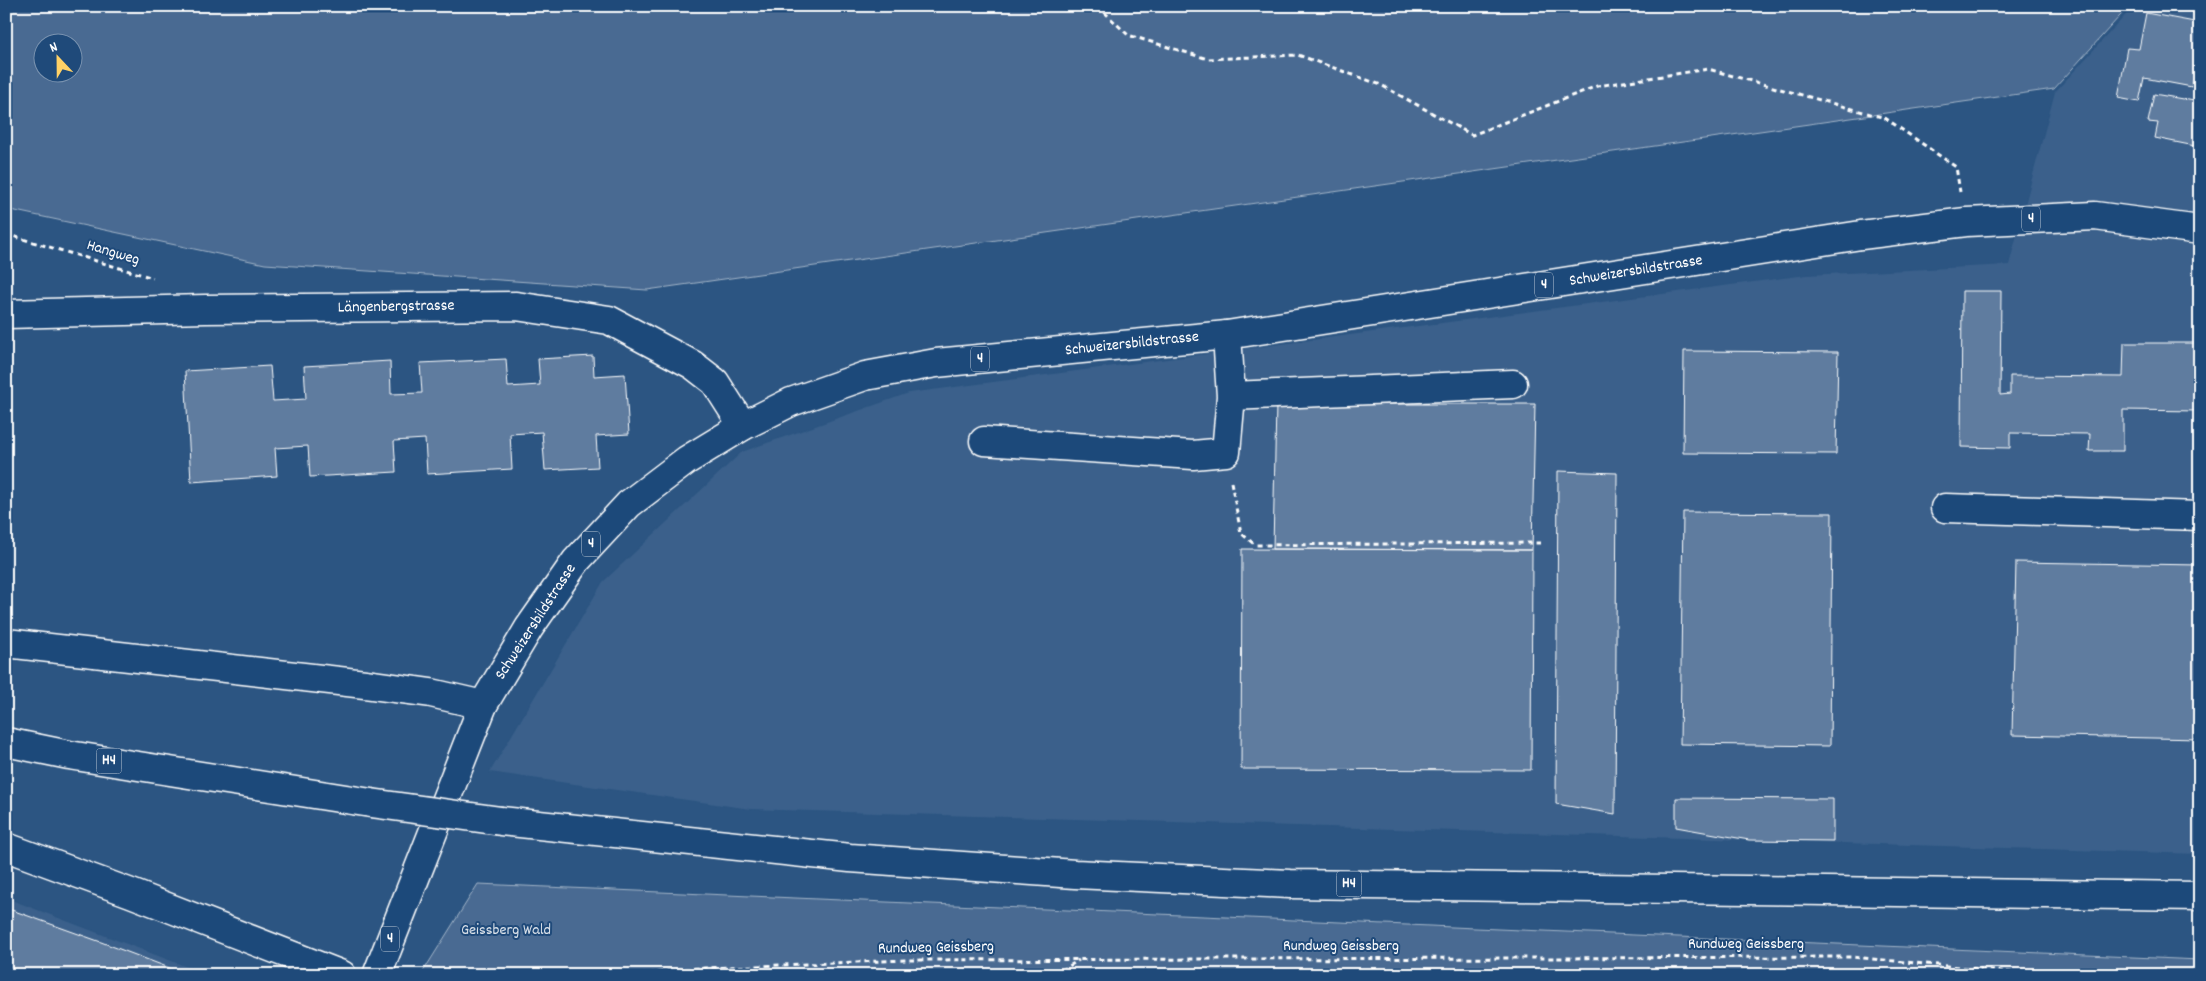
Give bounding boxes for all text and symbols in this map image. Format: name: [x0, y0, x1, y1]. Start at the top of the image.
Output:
north arrow: [32, 32, 82, 82]
text: N: [47, 37, 61, 58]
road number: 4: [2022, 206, 2040, 232]
street label: Hangweg: [84, 234, 142, 272]
street label: Schweizersbildstrasse: [1568, 249, 1704, 293]
road number: 4: [1535, 272, 1553, 298]
street label: Längenbergstrasse: [337, 294, 455, 320]
street label: Schweizersbildstrasse: [1064, 326, 1200, 362]
road number: 4: [971, 346, 989, 372]
road number: 4: [582, 532, 600, 556]
street label: Schweizersbildstrasse: [490, 559, 582, 685]
road number: H4: [96, 748, 122, 774]
road number: H4: [1336, 872, 1362, 896]
park label: Geissberg Wald: [461, 919, 551, 942]
road number: 4: [381, 926, 399, 952]
street label: Rundweg Geissberg: [1688, 933, 1804, 956]
street label: Rundweg Geissberg: [878, 935, 994, 961]
street label: Rundweg Geissberg: [1283, 935, 1399, 958]

